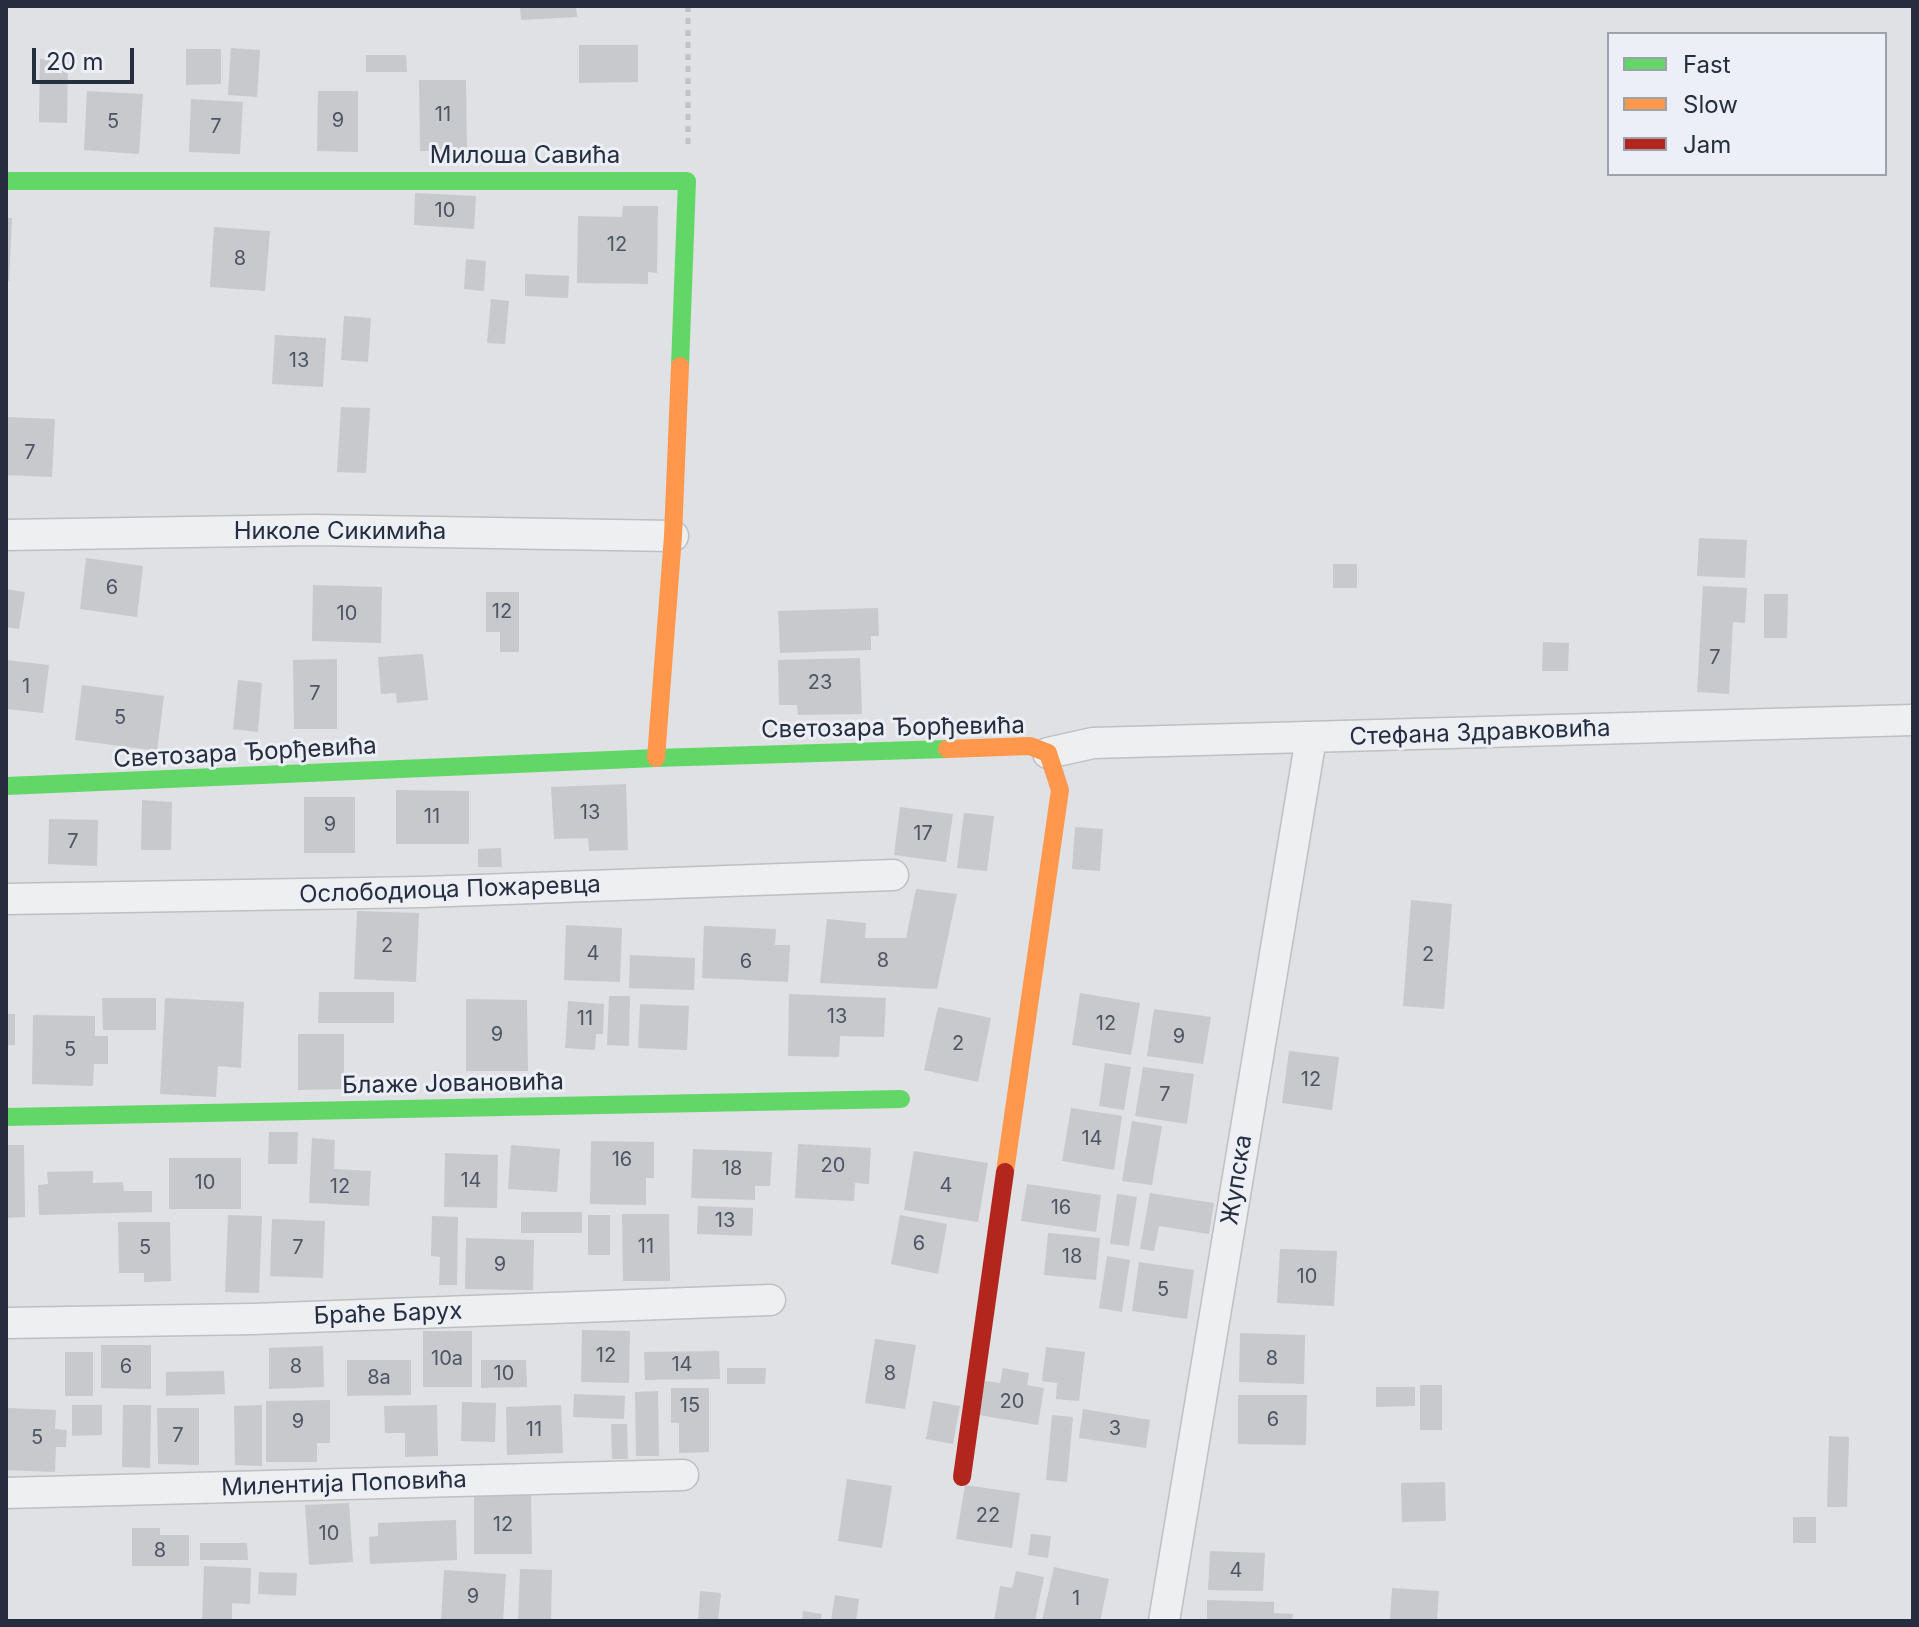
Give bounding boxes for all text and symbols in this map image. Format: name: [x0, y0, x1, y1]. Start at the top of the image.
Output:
scale bar: [36, 32, 138, 82]
legend: [1607, 32, 1887, 176]
text: 20 m: [46, 47, 104, 76]
text: Fast: [1683, 50, 1731, 79]
text: Slow: [1683, 90, 1738, 119]
house number: 11: [435, 103, 451, 127]
house number: 9: [332, 109, 344, 133]
house number: 5: [107, 110, 119, 134]
house number: 7: [210, 115, 222, 139]
text: Jam: [1683, 130, 1731, 159]
street label: Милоша Савића: [430, 142, 620, 170]
house number: 10: [435, 199, 455, 223]
house number: 12: [607, 233, 627, 257]
house number: 8: [234, 247, 246, 271]
house number: 13: [289, 349, 309, 373]
house number: 7: [24, 441, 36, 465]
street label: Николе Сикимића: [234, 518, 446, 546]
house number: 6: [106, 576, 118, 600]
house number: 12: [492, 600, 512, 624]
house number: 10: [337, 602, 357, 626]
house number: 7: [1709, 646, 1721, 670]
house number: 23: [808, 671, 832, 695]
house number: 1: [22, 675, 30, 699]
house number: 7: [309, 682, 321, 706]
house number: 5: [114, 706, 126, 730]
street label: Светозара Ђорђевића: [761, 711, 1025, 745]
street label: Стефана Здравковића: [1349, 714, 1611, 752]
street label: Светозара Ђорђевића: [113, 732, 377, 774]
house number: 13: [580, 801, 600, 825]
house number: 11: [424, 805, 440, 829]
house number: 9: [324, 813, 336, 837]
house number: 17: [913, 822, 933, 846]
house number: 7: [67, 830, 79, 854]
street label: Ослободиоца Пожаревца: [299, 870, 601, 910]
house number: 2: [381, 934, 393, 958]
house number: 4: [587, 942, 599, 966]
house number: 2: [1422, 943, 1434, 967]
house number: 8: [877, 949, 889, 973]
house number: 6: [740, 950, 752, 974]
house number: 13: [827, 1005, 847, 1029]
house number: 11: [577, 1007, 593, 1031]
house number: 12: [1096, 1012, 1116, 1036]
house number: 9: [491, 1023, 503, 1047]
house number: 9: [1173, 1025, 1185, 1049]
house number: 2: [952, 1032, 964, 1056]
house number: 5: [64, 1038, 76, 1062]
street label: Блаже Јовановића: [342, 1068, 564, 1100]
house number: 12: [1301, 1068, 1321, 1092]
house number: 7: [1159, 1083, 1171, 1107]
house number: 14: [1081, 1127, 1103, 1151]
street label: Жупска: [1216, 1133, 1258, 1227]
house number: 16: [612, 1148, 632, 1172]
house number: 20: [821, 1154, 845, 1178]
house number: 18: [722, 1157, 742, 1181]
house number: 14: [460, 1169, 482, 1193]
house number: 10: [195, 1171, 215, 1195]
house number: 4: [940, 1174, 952, 1198]
house number: 12: [330, 1175, 350, 1199]
house number: 16: [1051, 1196, 1071, 1220]
house number: 13: [715, 1209, 735, 1233]
house number: 6: [913, 1232, 925, 1256]
house number: 11: [638, 1235, 654, 1259]
house number: 5: [139, 1236, 151, 1260]
house number: 7: [292, 1236, 304, 1260]
house number: 18: [1062, 1245, 1082, 1269]
house number: 9: [494, 1253, 506, 1277]
house number: 10: [1297, 1265, 1317, 1289]
house number: 5: [1157, 1278, 1169, 1302]
street label: Браће Барух: [313, 1297, 463, 1331]
house number: 12: [596, 1344, 616, 1368]
house number: 10a: [431, 1347, 463, 1371]
house number: 8: [1266, 1347, 1278, 1371]
house number: 14: [671, 1353, 693, 1377]
house number: 6: [120, 1355, 132, 1379]
house number: 8: [290, 1355, 302, 1379]
house number: 10: [494, 1362, 514, 1386]
house number: 8: [884, 1362, 896, 1386]
house number: 8a: [367, 1366, 391, 1390]
house number: 20: [1000, 1390, 1024, 1414]
house number: 15: [680, 1394, 700, 1418]
house number: 6: [1267, 1408, 1279, 1432]
house number: 9: [292, 1410, 304, 1434]
house number: 3: [1109, 1417, 1121, 1441]
house number: 11: [526, 1418, 542, 1442]
house number: 7: [172, 1424, 184, 1448]
house number: 5: [31, 1426, 43, 1450]
street label: Милентија Поповића: [221, 1465, 467, 1503]
house number: 22: [976, 1504, 1000, 1528]
house number: 12: [493, 1513, 513, 1537]
house number: 10: [319, 1522, 339, 1546]
house number: 8: [154, 1539, 166, 1563]
house number: 4: [1230, 1559, 1242, 1583]
house number: 9: [467, 1585, 479, 1609]
house number: 1: [1072, 1587, 1080, 1611]

